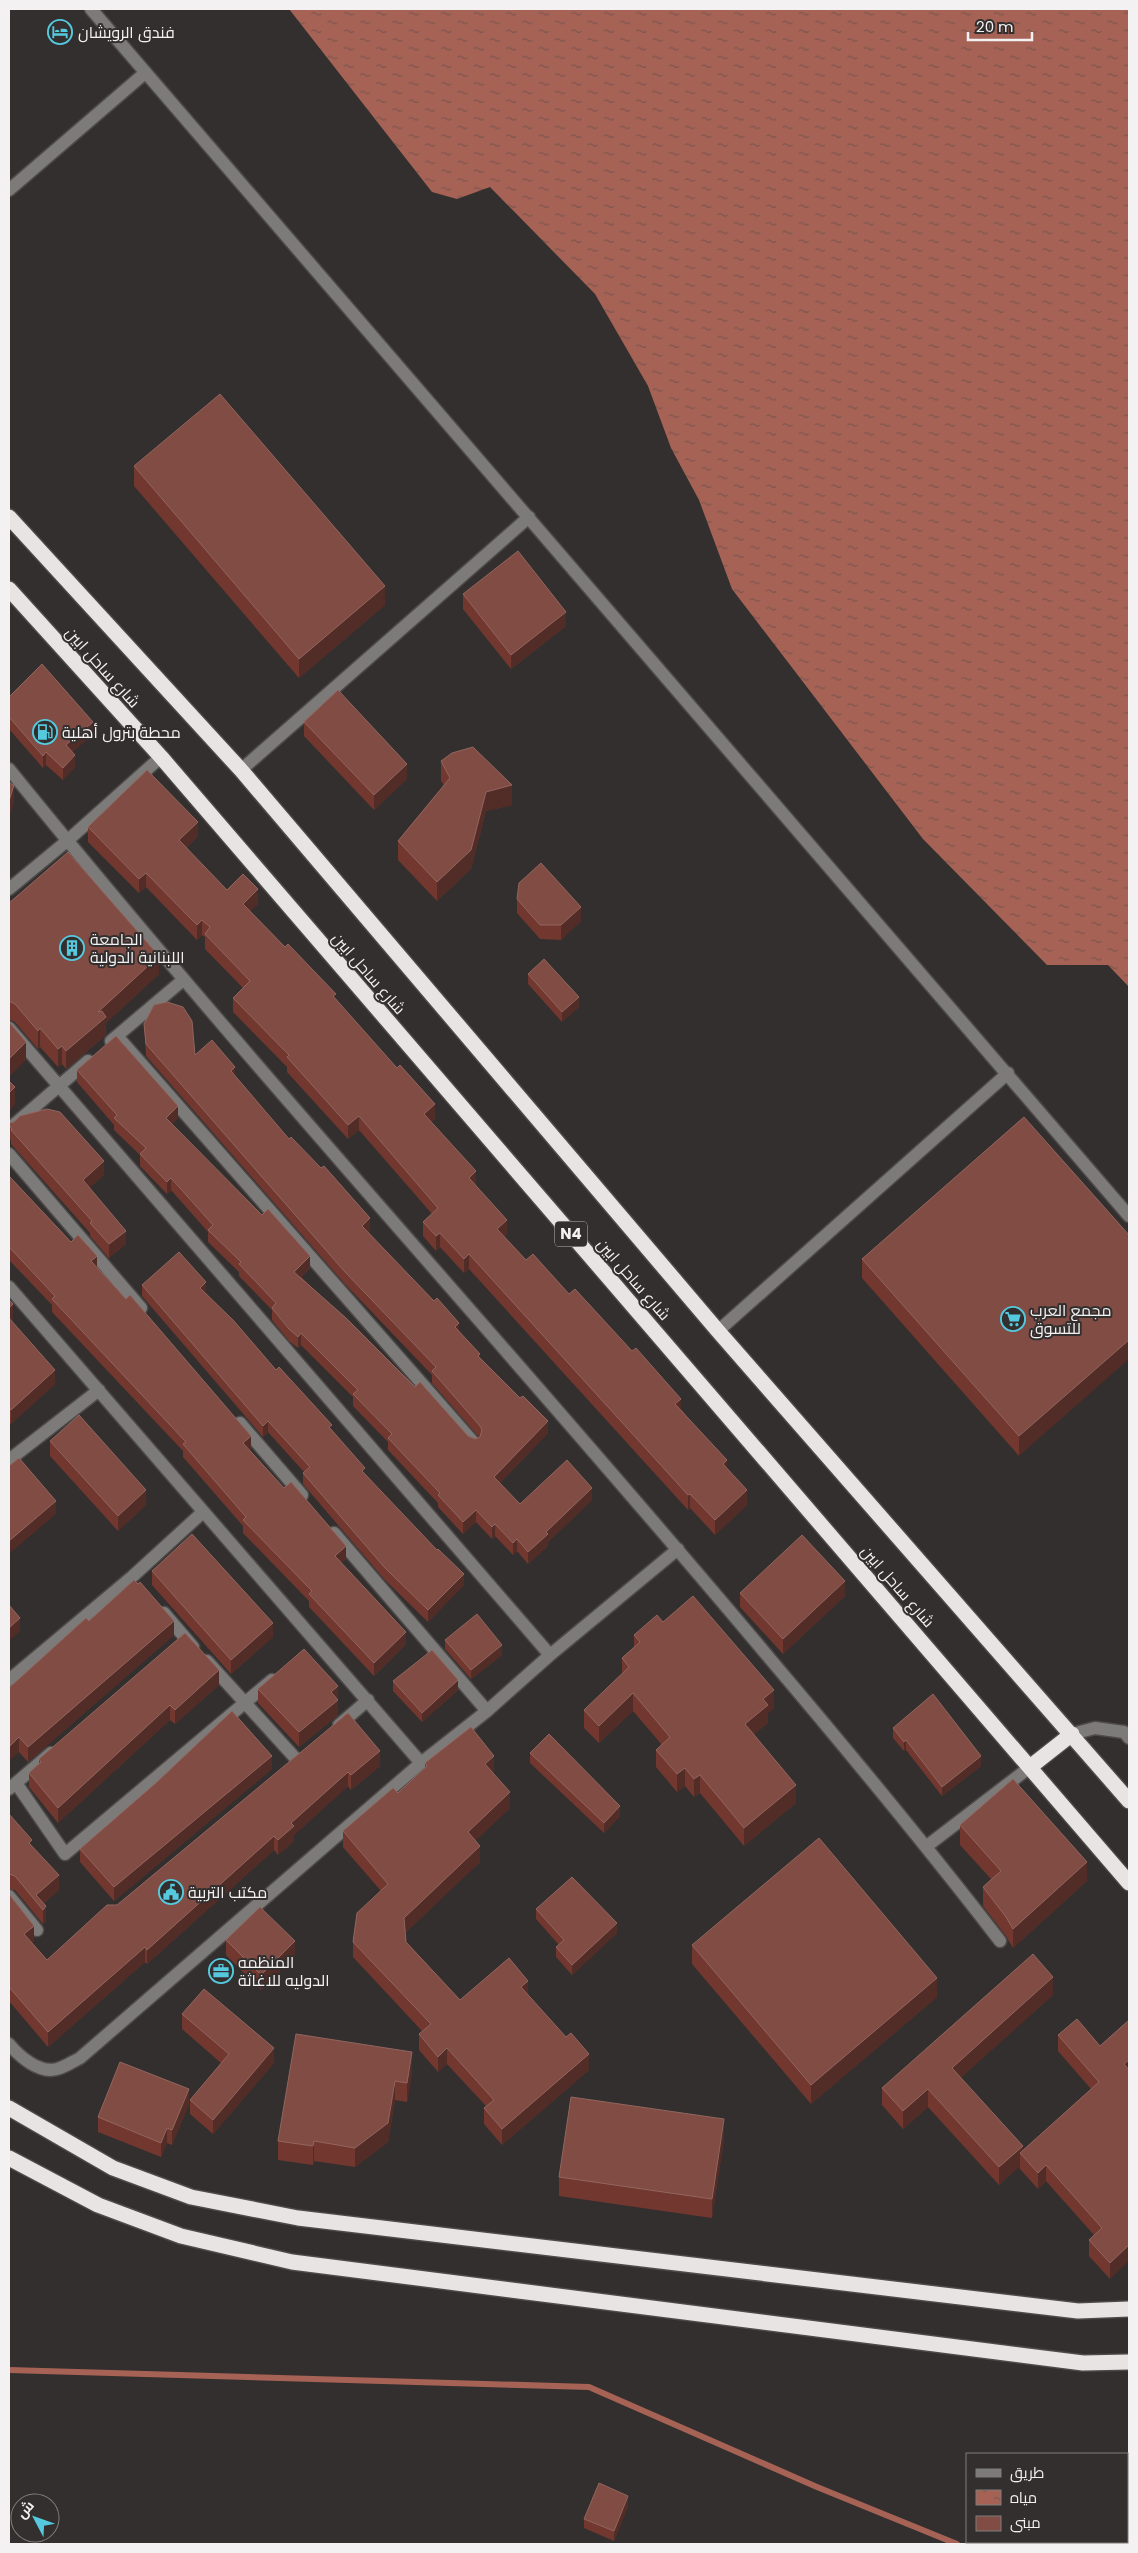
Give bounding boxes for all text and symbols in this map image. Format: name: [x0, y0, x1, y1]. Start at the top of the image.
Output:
scale bar: [968, 10, 1032, 42]
text: 20 m: [976, 16, 1014, 37]
hotel icon: فندق الرويشان: [47, 19, 73, 45]
place label: فندق الرويشان: [78, 21, 175, 44]
street label: شارع ساحل ابين: [60, 622, 145, 713]
fuel station icon: محطة بترول أهلية: [32, 719, 58, 745]
place label: محطة بترول أهلية: [62, 721, 181, 744]
street label: شارع ساحل ابين: [326, 927, 411, 1019]
place label: الجامعة اللبنانية الدولية: [90, 928, 185, 969]
building icon: الجامعة اللبنانية الدولية: [59, 935, 85, 961]
road number: N4: [555, 1222, 587, 1246]
street label: شارع ساحل ابين: [591, 1233, 676, 1325]
place label: مجمع العرب للتسوق: [1030, 1299, 1111, 1340]
supermarket icon: مجمع العرب للتسوق: [1000, 1306, 1026, 1332]
street label: شارع ساحل ابين: [855, 1540, 940, 1632]
public building icon: مكتب التربية: [158, 1879, 184, 1905]
place label: مكتب التربية: [188, 1881, 267, 1904]
place label: المنظمه الدوليه للاغاثة: [238, 1951, 329, 1992]
office icon: المنظمه الدوليه للاغاثة: [208, 1958, 234, 1984]
legend: [966, 2453, 1128, 2543]
text: طريق: [1010, 2462, 1044, 2483]
text: مياه: [1010, 2487, 1037, 2508]
north arrow: [10, 2493, 60, 2543]
text: ش: [12, 2496, 39, 2523]
text: مبنى: [1010, 2512, 1041, 2533]

